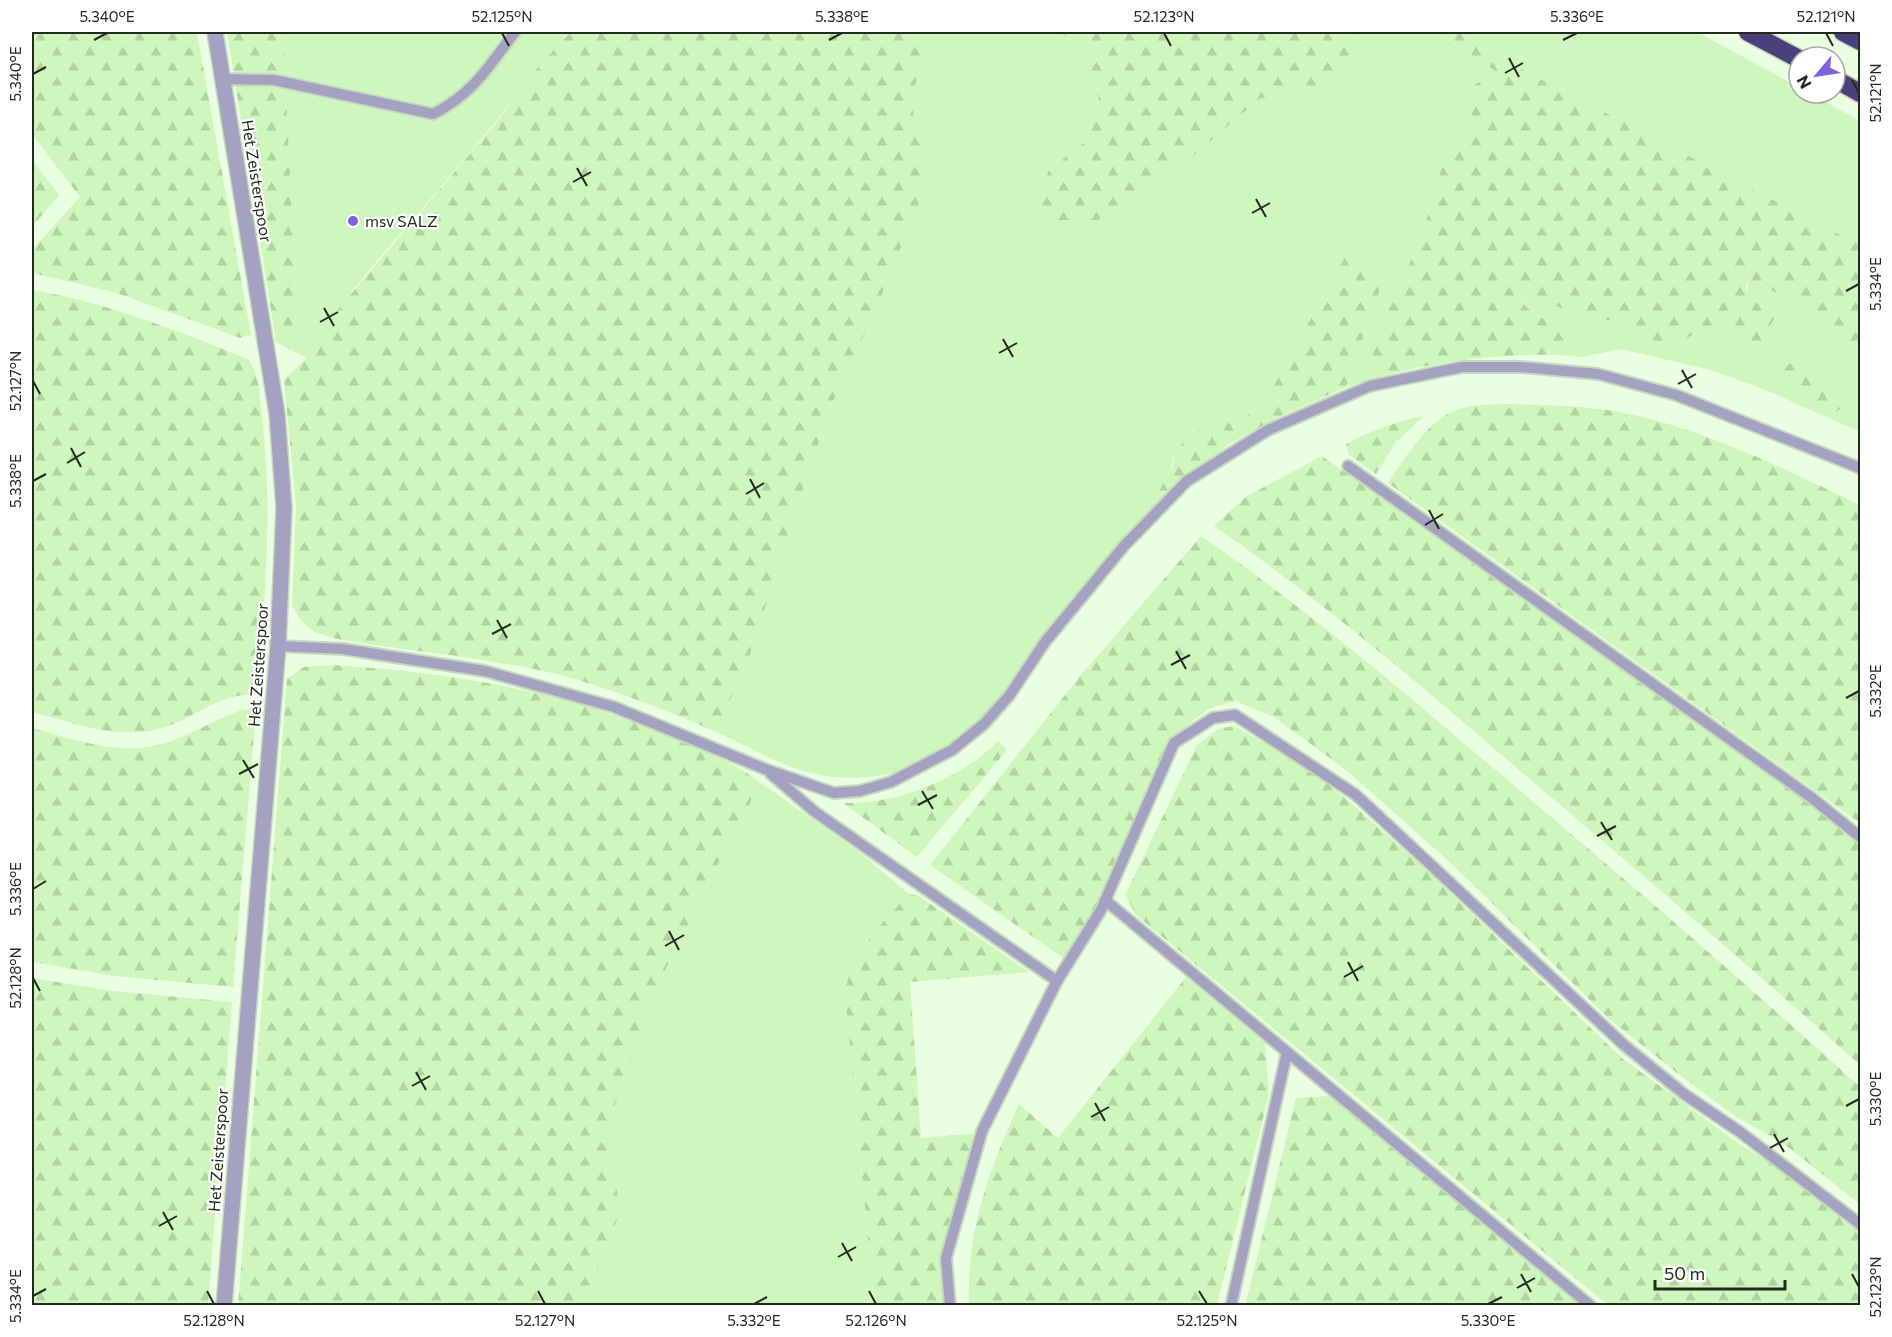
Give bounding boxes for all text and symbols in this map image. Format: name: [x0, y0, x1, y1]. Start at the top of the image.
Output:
text: 5.340°E: [79, 7, 135, 25]
text: 52.125°N: [471, 7, 533, 25]
text: 5.338°E: [815, 7, 869, 25]
text: 52.123°N: [1134, 7, 1194, 25]
text: 5.336°E: [1550, 7, 1604, 25]
text: 52.121°N: [1797, 7, 1855, 25]
north arrow: [1787, 45, 1847, 105]
text: 5.340°E: [6, 46, 24, 102]
text: 52.121°N: [1866, 64, 1884, 122]
text: N: [1792, 73, 1815, 92]
street label: Het Zeisterspoor: [238, 118, 277, 244]
place label: msv SALZ: [365, 211, 438, 230]
marker: msv SALZ: [346, 214, 360, 228]
text: 5.334°E: [1866, 257, 1884, 311]
text: 52.127°N: [6, 351, 24, 411]
text: 5.338°E: [6, 454, 24, 508]
street label: Het Zeisterspoor: [244, 602, 271, 727]
text: 5.332°E: [1866, 664, 1884, 718]
text: 5.336°E: [6, 862, 24, 916]
text: 52.128°N: [6, 947, 24, 1009]
text: 5.330°E: [1866, 1072, 1884, 1126]
street label: Het Zeisterspoor: [204, 1087, 231, 1212]
scale bar: [1655, 1253, 1786, 1291]
text: 52.123°N: [1866, 1257, 1884, 1317]
text: 50 m: [1664, 1262, 1705, 1284]
text: 5.334°E: [6, 1269, 24, 1323]
text: 52.128°N: [183, 1311, 245, 1329]
text: 52.127°N: [515, 1311, 575, 1329]
text: 5.332°E: [727, 1311, 781, 1329]
text: 52.126°N: [845, 1311, 907, 1329]
text: 52.125°N: [1176, 1311, 1238, 1329]
text: 5.330°E: [1461, 1311, 1515, 1329]

